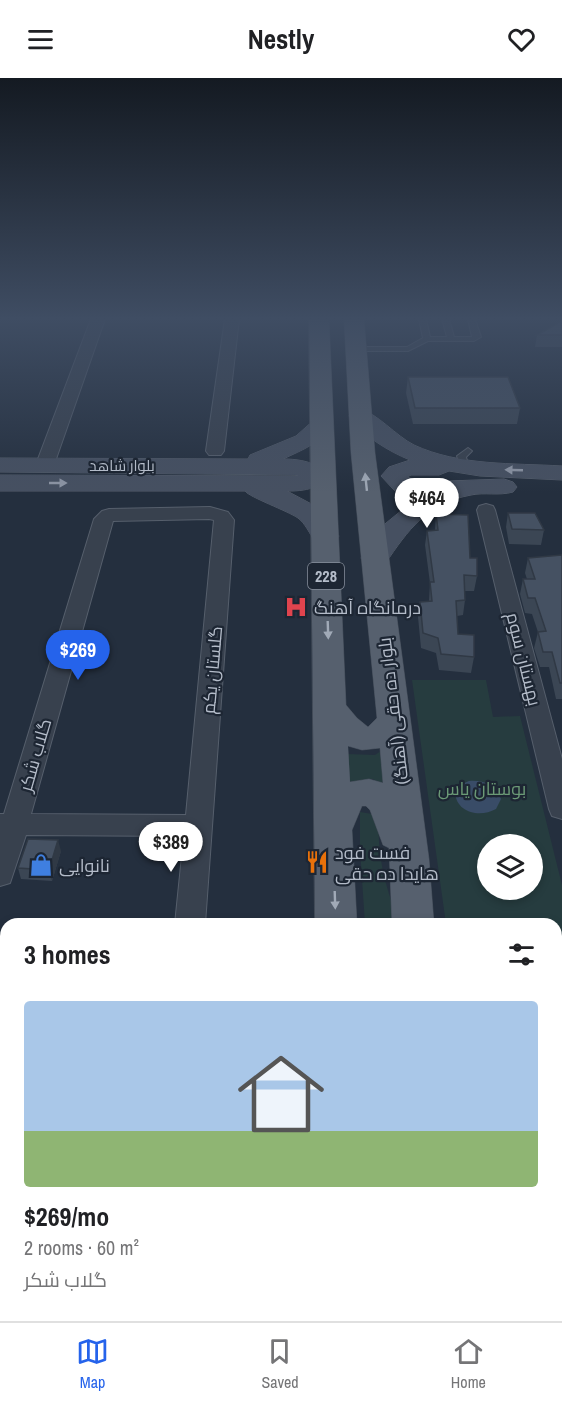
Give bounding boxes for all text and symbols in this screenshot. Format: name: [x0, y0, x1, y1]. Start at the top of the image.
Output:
text: Nestly: [248, 21, 314, 57]
icon: menu: [24, 23, 57, 56]
icon: heart: [505, 23, 538, 56]
street label: بلوار شاهد: [89, 455, 155, 476]
one-way arrow: [504, 465, 523, 475]
one-way arrow: [361, 473, 371, 492]
one-way arrow: [49, 478, 68, 488]
pin: $464: [391, 478, 463, 529]
text: $464: [409, 484, 445, 511]
road number: 228: [308, 563, 344, 589]
hospital icon: درمانگاه آهنگ: [283, 594, 309, 620]
place label: درمانگاه آهنگ: [314, 595, 421, 620]
street label: بهستان سوم: [500, 610, 548, 708]
one-way arrow: [323, 620, 333, 639]
street label: گلستان یکم: [196, 625, 228, 715]
pin: $269: [42, 630, 114, 681]
text: $269: [60, 636, 96, 663]
street label: بلوار ده حقی (آهنگ): [372, 636, 414, 786]
street label: گلاب شکر: [12, 716, 57, 795]
park label: بوستان یاس: [438, 776, 526, 801]
pin: $389: [135, 822, 207, 873]
text: $389: [153, 828, 189, 855]
map controls: [477, 834, 543, 900]
button: layers: [477, 834, 543, 900]
place label: فست فود هایدا ده حقی: [335, 840, 439, 886]
restaurant icon: فست فود هایدا ده حقی: [304, 849, 330, 875]
shop icon: نانوایی: [28, 852, 54, 878]
place label: نانوایی: [59, 853, 110, 878]
one-way arrow: [330, 890, 339, 909]
text: 3 homes: [24, 937, 111, 972]
icon: filters: [505, 938, 538, 971]
icon: home: [227, 1040, 335, 1148]
text: $269/mo: [24, 1199, 109, 1234]
text: 2 rooms · 60 m²: [24, 1234, 139, 1261]
text: گلاب شکر: [24, 1266, 107, 1293]
tab: Map: [76, 1335, 109, 1393]
tab: Saved: [261, 1335, 299, 1393]
tab: Home: [451, 1335, 486, 1393]

